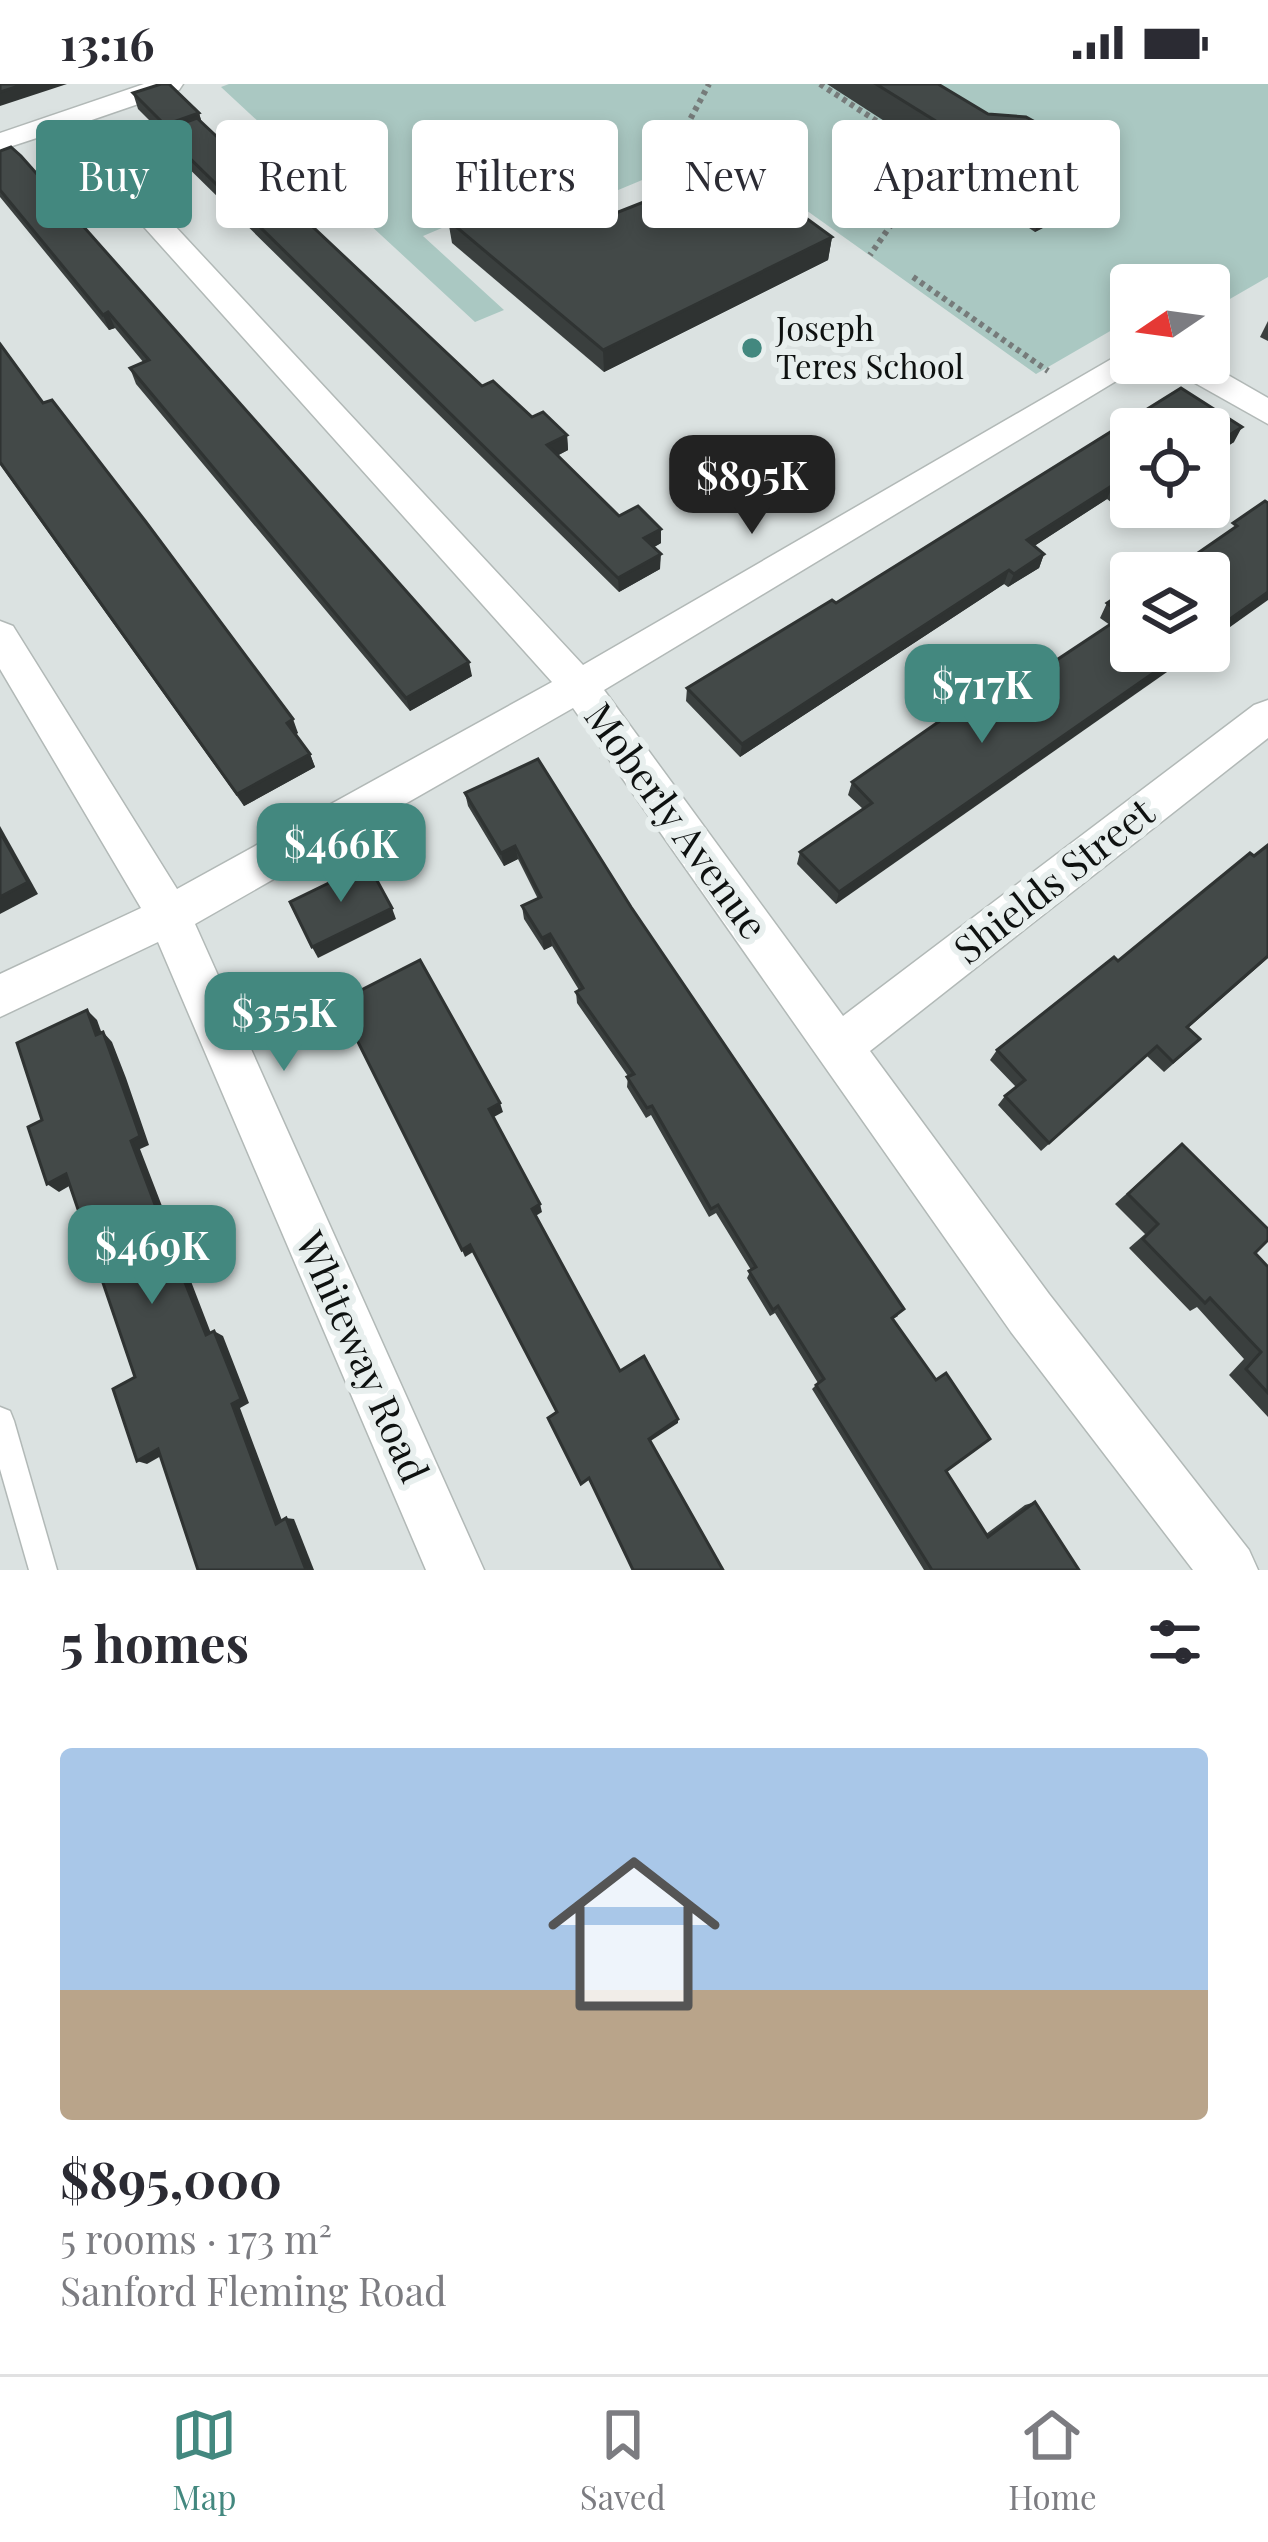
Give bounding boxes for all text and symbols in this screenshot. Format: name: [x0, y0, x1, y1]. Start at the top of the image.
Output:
text: 13:16: [60, 12, 154, 72]
chip: Buy: [36, 120, 192, 228]
chip: Rent: [216, 120, 388, 228]
chip: Filters: [412, 120, 618, 228]
chip: New: [642, 120, 808, 228]
chip: Apartment: [832, 120, 1120, 228]
north arrow: [1110, 264, 1230, 384]
map controls: [1110, 264, 1230, 672]
place label: Joseph Teres School: [775, 305, 964, 387]
marker: Joseph Teres School: [739, 335, 765, 361]
button: locate: [1110, 408, 1230, 528]
pin: $895K: [668, 435, 836, 537]
text: $895K: [696, 448, 808, 500]
button: layers: [1110, 552, 1230, 672]
pin: $717K: [898, 644, 1066, 746]
text: $717K: [932, 657, 1032, 709]
street label: Moberly Avenue: [574, 691, 781, 948]
street label: Shields Street: [942, 784, 1164, 974]
pin: $466K: [257, 803, 425, 905]
text: $466K: [284, 816, 398, 868]
pin: $355K: [200, 972, 368, 1074]
text: $355K: [232, 985, 336, 1037]
pin: $469K: [68, 1205, 236, 1307]
text: $469K: [95, 1218, 209, 1270]
street label: Whiteway Road: [285, 1222, 442, 1490]
text: 5 homes: [60, 1608, 249, 1676]
icon: filters: [1142, 1609, 1208, 1675]
icon: home: [526, 1826, 742, 2042]
text: $895,000: [60, 2144, 282, 2212]
text: 5 rooms · 173 m²: [60, 2212, 332, 2264]
text: Sanford Fleming Road: [60, 2264, 447, 2316]
tab: Map: [171, 2402, 237, 2518]
tab: Saved: [580, 2402, 666, 2518]
tab: Home: [1008, 2402, 1097, 2518]

